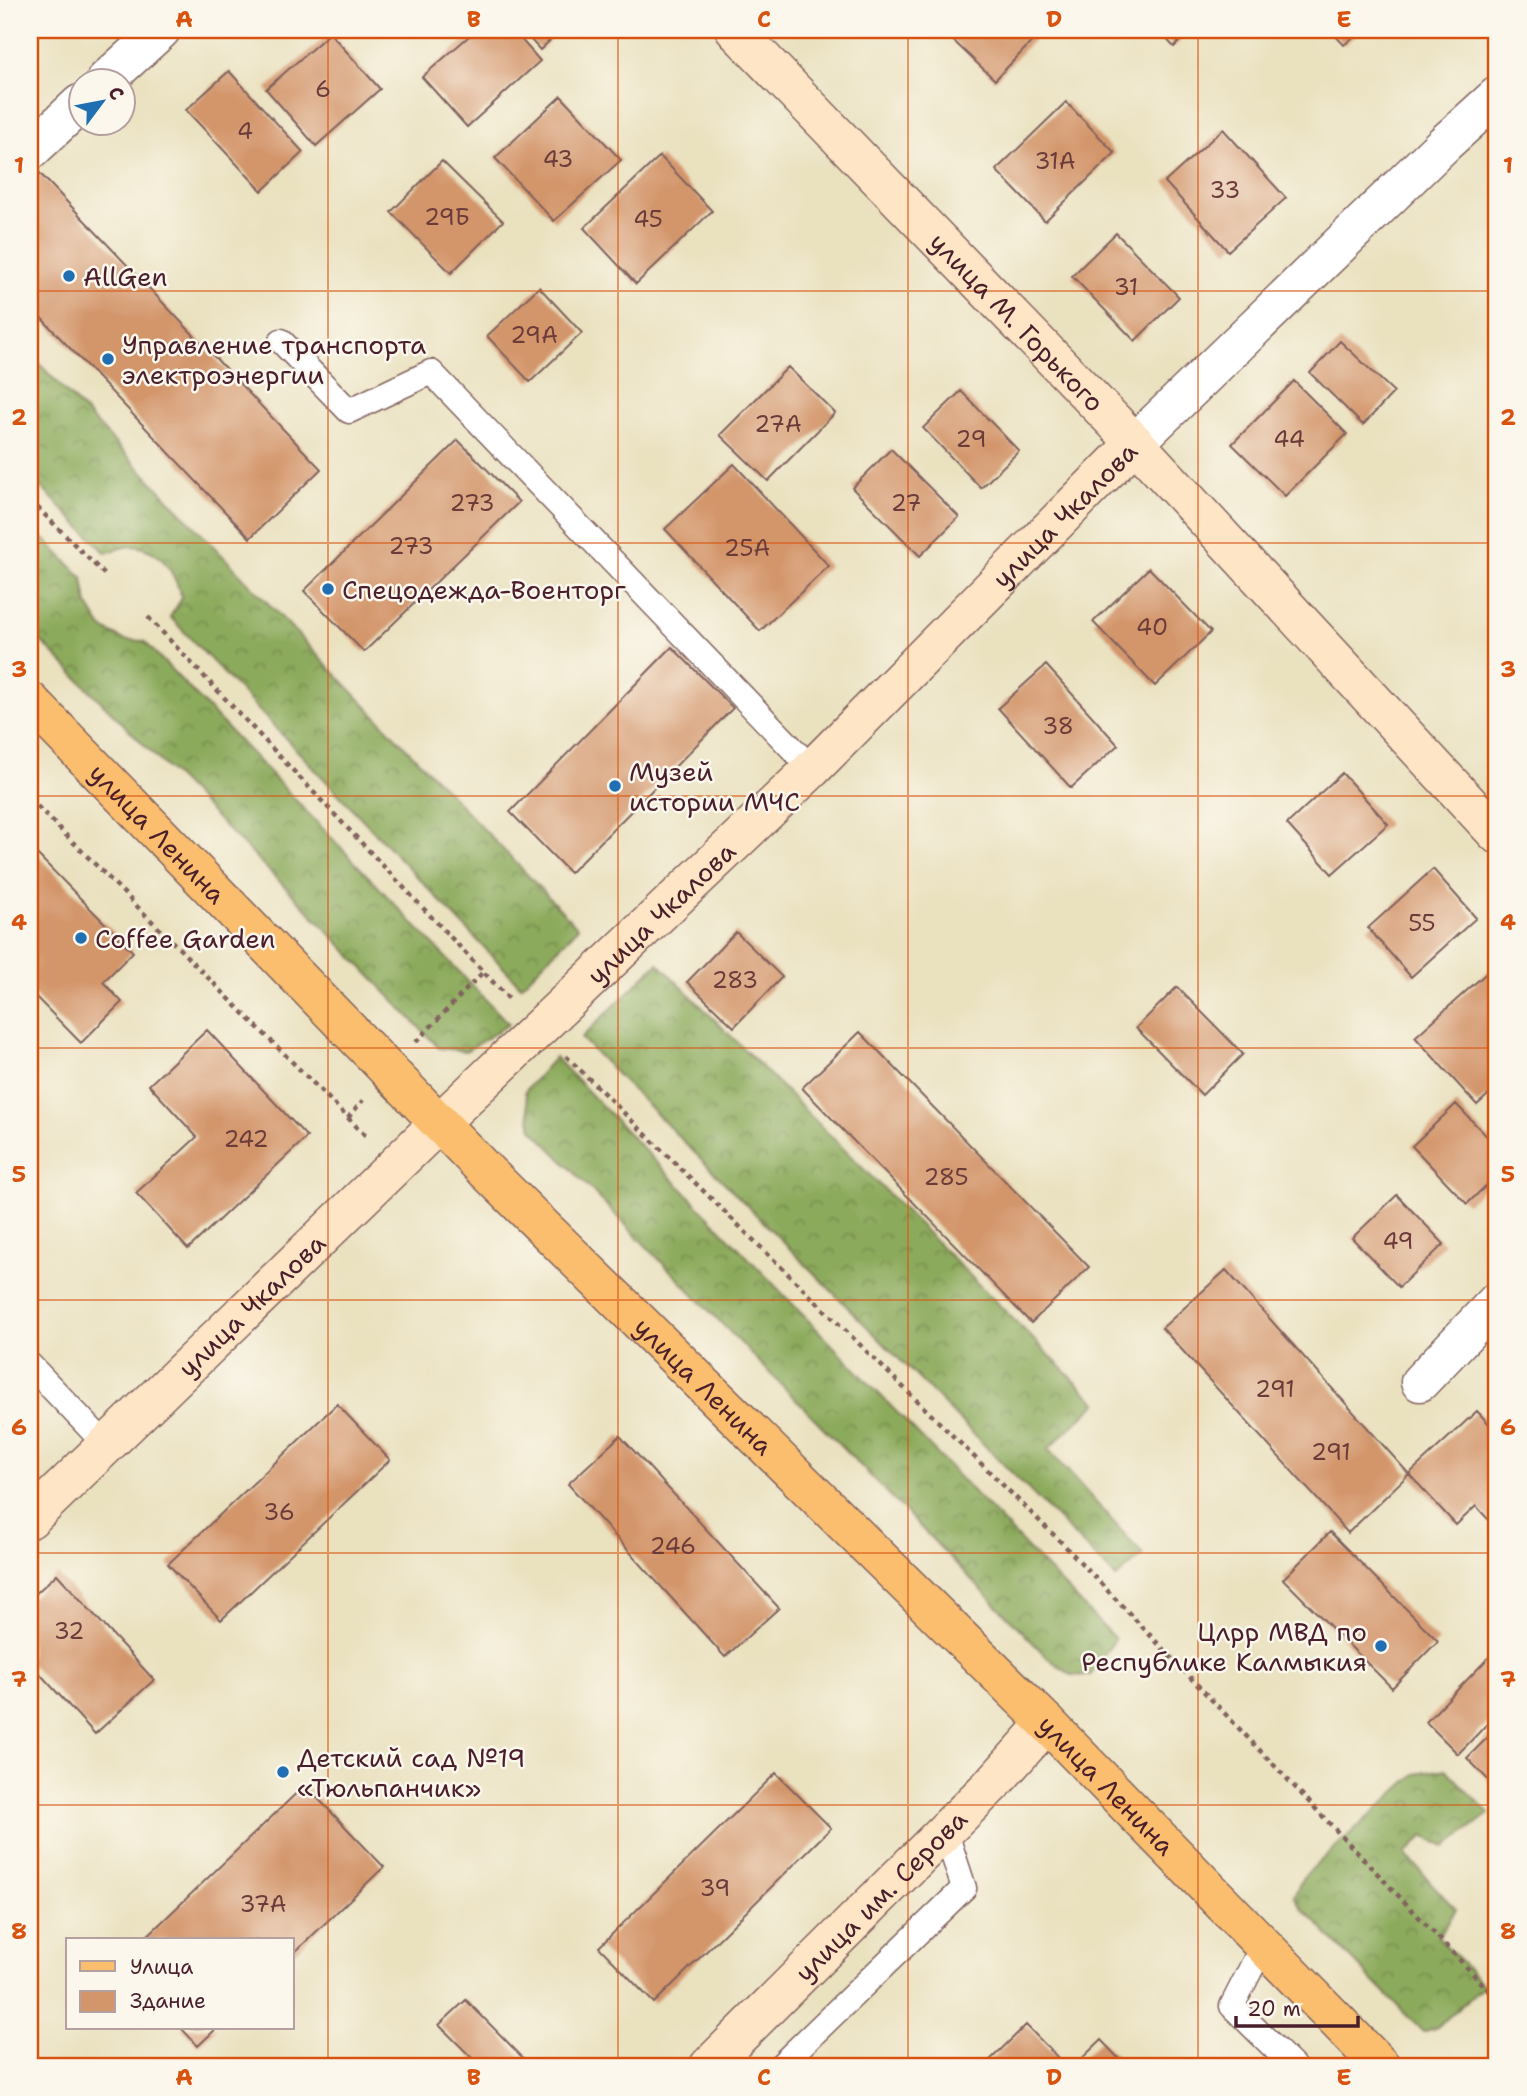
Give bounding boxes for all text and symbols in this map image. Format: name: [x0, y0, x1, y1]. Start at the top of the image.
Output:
text: A: [175, 4, 193, 34]
text: B: [467, 4, 481, 34]
text: C: [757, 4, 771, 34]
text: D: [1046, 4, 1062, 34]
text: E: [1336, 4, 1352, 34]
north arrow: [66, 66, 136, 136]
house number: 6: [315, 74, 331, 104]
text: С: [102, 82, 130, 105]
house number: 4: [237, 116, 253, 146]
house number: 43: [543, 144, 573, 174]
house number: 31А: [1034, 146, 1076, 176]
text: 1: [14, 150, 24, 180]
text: 1: [1503, 150, 1513, 180]
house number: 33: [1210, 175, 1240, 205]
house number: 29Б: [424, 202, 470, 232]
house number: 45: [633, 204, 663, 234]
street label: улица М. Горького: [922, 224, 1112, 419]
place label: AllGen: [83, 259, 167, 294]
marker: AllGen: [61, 268, 77, 284]
house number: 31: [1114, 272, 1138, 302]
house number: 29А: [510, 320, 558, 350]
place label: Управление транспорта электроэнергии: [122, 327, 426, 392]
marker: Управление транспорта электроэнергии: [100, 351, 116, 367]
text: 2: [11, 402, 27, 432]
text: 2: [1500, 402, 1516, 432]
house number: 27А: [754, 409, 802, 439]
house number: 29: [956, 424, 986, 454]
house number: 44: [1273, 424, 1305, 454]
street label: улица Чкалова: [984, 434, 1145, 595]
house number: 273: [449, 488, 495, 518]
house number: 27: [891, 488, 921, 518]
house number: 273: [388, 531, 434, 561]
house number: 25А: [724, 533, 770, 563]
place label: Спецодежда-Военторг: [342, 572, 626, 607]
marker: Спецодежда-Военторг: [320, 581, 336, 597]
house number: 40: [1136, 612, 1168, 642]
text: 3: [11, 654, 27, 684]
text: 3: [1500, 654, 1516, 684]
house number: 38: [1042, 711, 1074, 741]
place label: Музей истории МЧС: [629, 754, 800, 819]
street label: улица Ленина: [82, 755, 234, 911]
marker: Музей истории МЧС: [607, 778, 623, 794]
street label: улица Чкалова: [579, 834, 743, 992]
text: 4: [11, 907, 27, 937]
text: 4: [1500, 907, 1516, 937]
house number: 55: [1408, 908, 1436, 938]
place label: Coffee Garden: [95, 921, 276, 956]
marker: Coffee Garden: [73, 930, 89, 946]
house number: 283: [712, 965, 758, 995]
house number: 242: [223, 1124, 269, 1154]
text: 5: [12, 1159, 26, 1189]
text: 5: [1501, 1159, 1515, 1189]
house number: 285: [923, 1162, 969, 1192]
street label: улица Чкалова: [170, 1225, 333, 1384]
house number: 49: [1382, 1226, 1414, 1256]
street label: улица Ленина: [627, 1309, 782, 1462]
house number: 291: [1255, 1374, 1295, 1404]
text: 6: [11, 1412, 27, 1442]
text: 6: [1500, 1412, 1516, 1442]
house number: 291: [1311, 1437, 1351, 1467]
house number: 36: [263, 1497, 295, 1527]
house number: 246: [650, 1531, 696, 1561]
place label: Цлрр МВД по Республике Калмыкия: [1081, 1614, 1367, 1679]
house number: 32: [54, 1616, 84, 1646]
marker: Цлрр МВД по Республике Калмыкия: [1373, 1638, 1389, 1654]
text: 7: [11, 1664, 27, 1694]
text: 7: [1500, 1664, 1516, 1694]
street label: улица Ленина: [1031, 1707, 1183, 1862]
place label: Детский сад №19 «Тюльпанчик»: [297, 1740, 526, 1805]
marker: Детский сад №19 «Тюльпанчик»: [275, 1764, 291, 1780]
street label: улица им. Серова: [786, 1801, 974, 1989]
house number: 39: [700, 1873, 730, 1903]
house number: 37А: [240, 1889, 286, 1919]
text: 8: [11, 1916, 27, 1946]
text: 8: [1500, 1916, 1516, 1946]
legend: [66, 1938, 294, 2030]
text: Улица: [130, 1953, 193, 1981]
scale bar: [1236, 1984, 1359, 2028]
text: Здание: [130, 1987, 206, 2015]
text: 20 m: [1247, 1995, 1301, 2023]
text: A: [175, 2062, 193, 2092]
text: B: [467, 2062, 481, 2092]
text: C: [757, 2062, 771, 2092]
text: D: [1046, 2062, 1062, 2092]
text: E: [1336, 2062, 1352, 2092]

